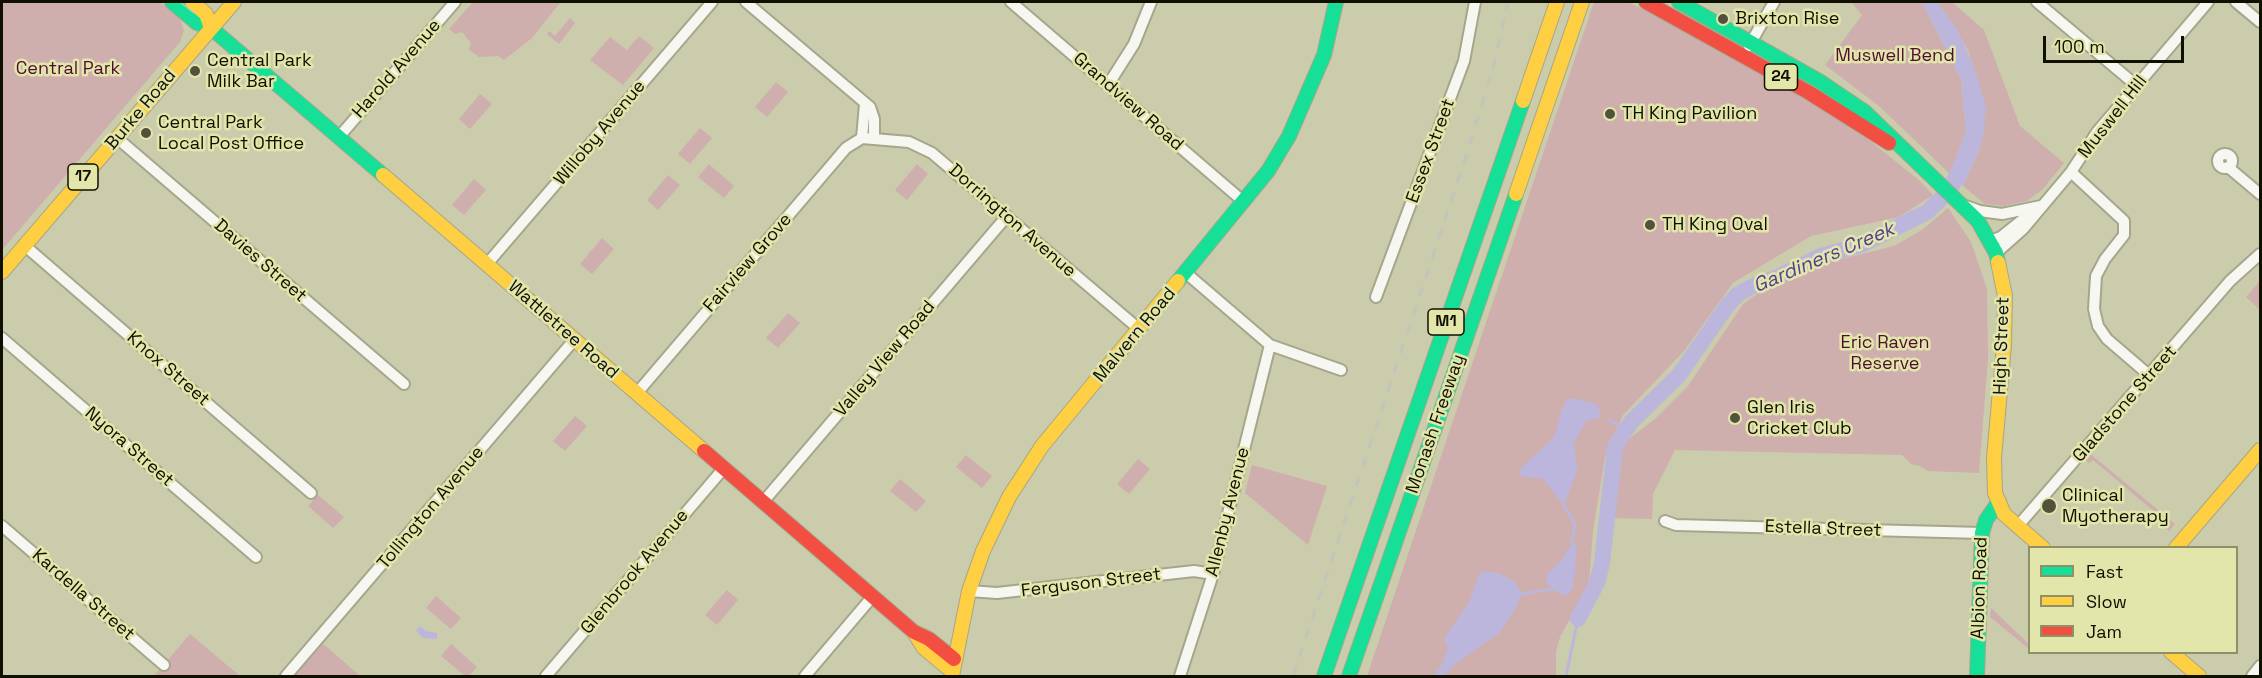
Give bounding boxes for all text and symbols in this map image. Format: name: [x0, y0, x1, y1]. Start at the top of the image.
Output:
place label: Brixton Rise: [1735, 8, 1839, 30]
marker: Brixton Rise: [1716, 12, 1730, 26]
street label: Harold Avenue: [348, 15, 446, 123]
scale bar: [2046, 24, 2187, 62]
text: 100 m: [2054, 35, 2105, 58]
park label: Muswell Bend: [1835, 45, 1955, 67]
street label: Grandview Road: [1068, 48, 1188, 156]
place label: Central Park Milk Bar: [207, 50, 312, 92]
park label: Central Park: [16, 58, 120, 80]
marker: Central Park Milk Bar: [188, 64, 202, 78]
road number: 24: [1764, 64, 1798, 90]
street label: Burke Road: [101, 65, 181, 155]
street label: Muswell Hill: [2074, 71, 2152, 163]
street label: Willoby Avenue: [550, 76, 650, 190]
street label: Essex Street: [1402, 96, 1460, 206]
place label: TH King Pavilion: [1622, 103, 1757, 125]
marker: TH King Pavilion: [1603, 107, 1617, 121]
place label: Central Park Local Post Office: [158, 112, 304, 154]
marker: Central Park Local Post Office: [139, 126, 153, 140]
street label: Dorrington Avenue: [944, 160, 1080, 282]
road number: 17: [68, 164, 98, 190]
street label: Fairview Grove: [699, 209, 797, 317]
place label: TH King Oval: [1662, 214, 1768, 236]
street label: Davies Street: [209, 215, 311, 307]
water label: Gardiners Creek: [1750, 217, 1898, 299]
marker: TH King Oval: [1643, 218, 1657, 232]
street label: Wattletree Road: [503, 276, 623, 384]
street label: Malvern Road: [1089, 283, 1181, 387]
street label: Valley View Road: [830, 296, 940, 422]
street label: High Street: [1989, 296, 2015, 396]
road number: M1: [1428, 309, 1464, 335]
street label: Knox Street: [122, 327, 214, 411]
park label: Eric Raven Reserve: [1841, 332, 1929, 374]
street label: Gladstone Street: [2068, 341, 2182, 467]
street label: Monash Freeway: [1402, 352, 1470, 496]
place label: Glen Iris Cricket Club: [1747, 397, 1852, 440]
street label: Nyora Street: [80, 403, 178, 491]
marker: Glen Iris Cricket Club: [1728, 411, 1742, 425]
street label: Tollington Avenue: [373, 442, 489, 574]
street label: Allenby Avenue: [1201, 445, 1255, 579]
place label: Clinical Myotherapy: [2062, 485, 2169, 528]
marker: Clinical Myotherapy: [2040, 497, 2058, 515]
street label: Glenbrook Avenue: [577, 505, 693, 639]
street label: Estella Street: [1764, 516, 1882, 542]
street label: Albion Road: [1967, 536, 1993, 640]
street label: Kardella Street: [27, 545, 139, 645]
legend: [2028, 546, 2238, 654]
text: Fast: [2086, 560, 2123, 583]
street label: Ferguson Street: [1020, 564, 1162, 602]
text: Slow: [2086, 590, 2127, 613]
text: Jam: [2086, 620, 2122, 643]

